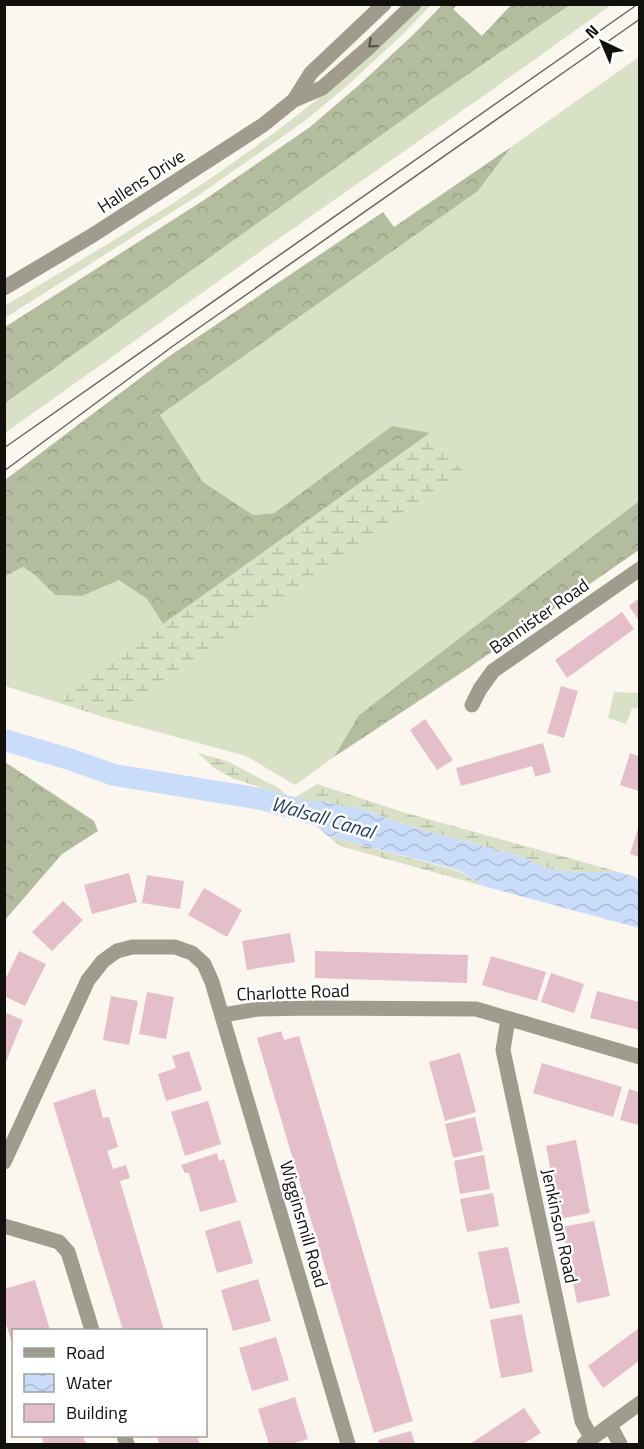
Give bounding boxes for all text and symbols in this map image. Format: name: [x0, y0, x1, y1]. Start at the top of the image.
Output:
north arrow: [572, 12, 632, 72]
text: N: [579, 19, 604, 44]
one-way arrow: [368, 37, 378, 48]
street label: Hallens Drive: [92, 142, 190, 220]
street label: Bannister Road: [484, 572, 594, 660]
water label: Walsall Canal: [268, 787, 381, 847]
street label: Charlotte Road: [236, 977, 350, 1007]
street label: Wigginsmill Road: [273, 1158, 335, 1290]
street label: Jenkinson Road: [535, 1166, 585, 1286]
legend: [12, 1329, 207, 1437]
text: Road: [66, 1339, 105, 1366]
text: Water: [66, 1369, 112, 1396]
text: Building: [66, 1399, 127, 1426]

